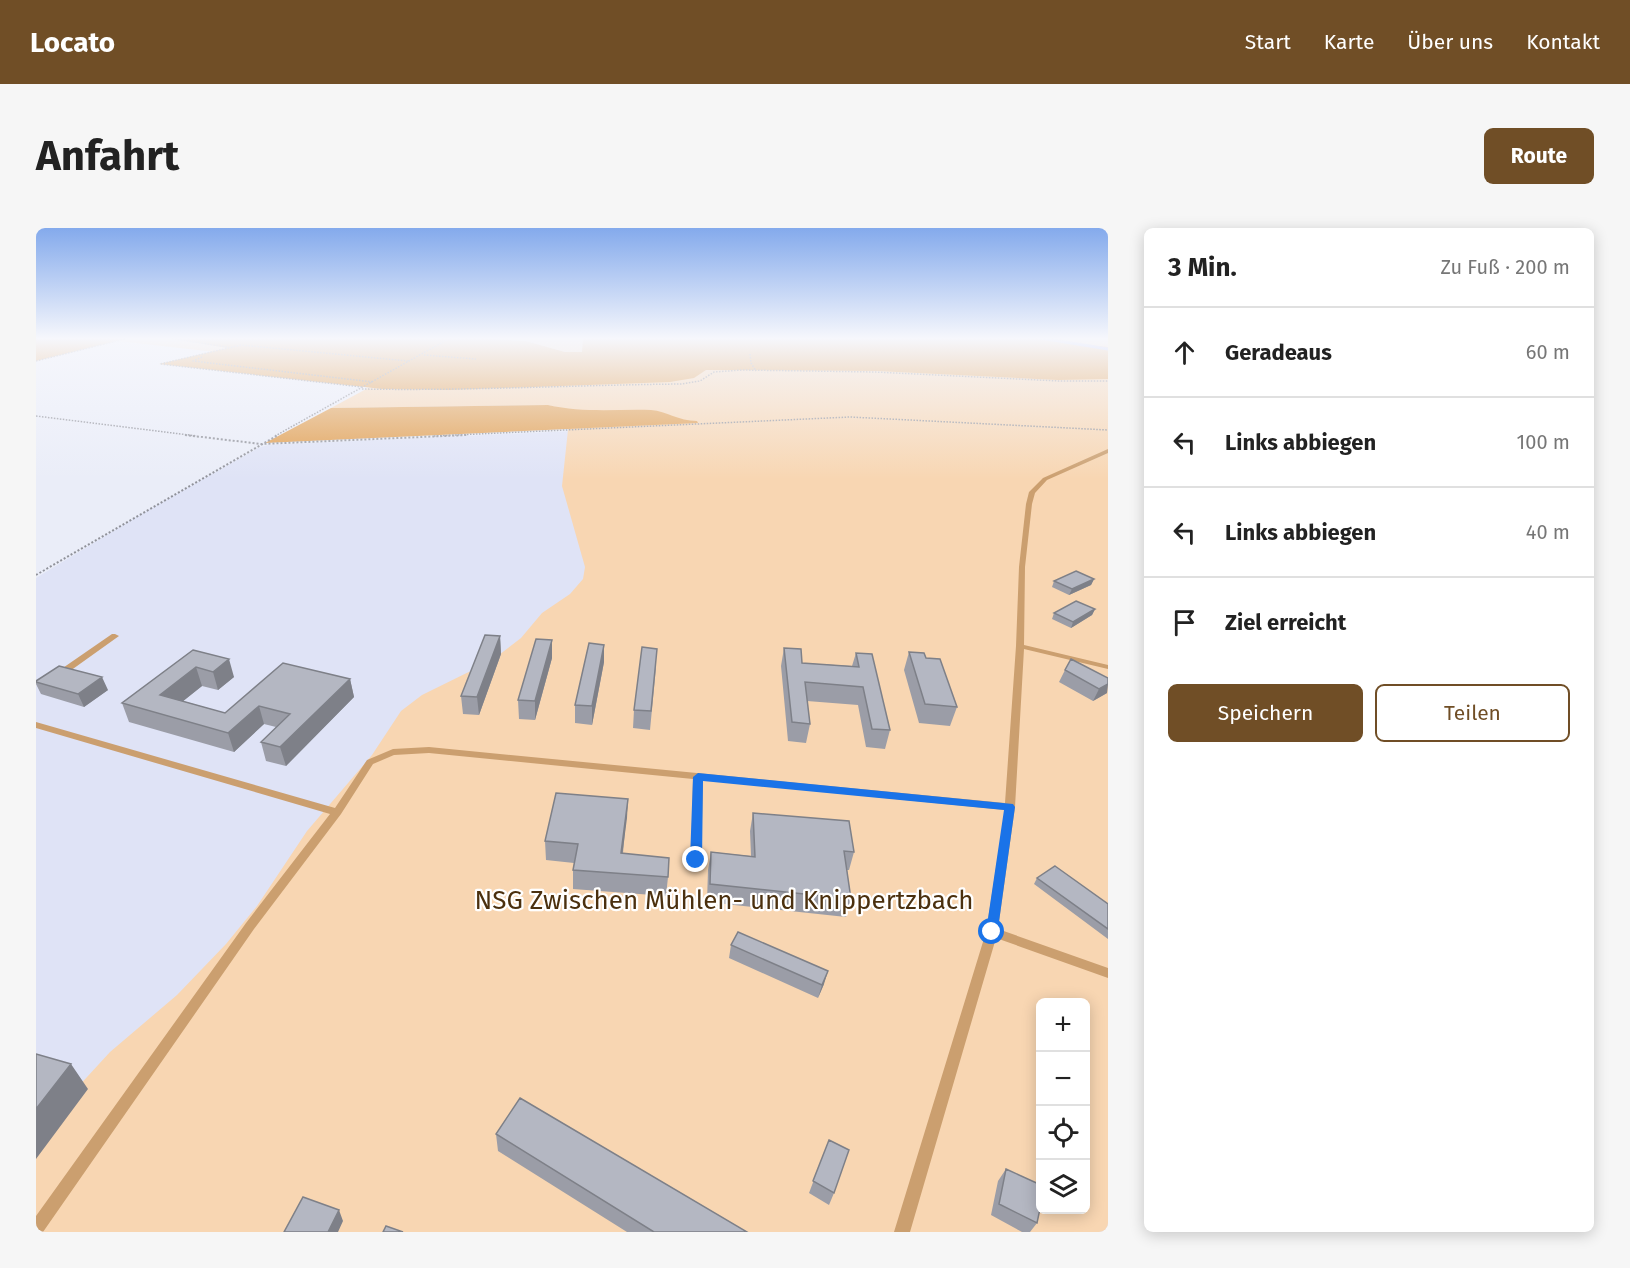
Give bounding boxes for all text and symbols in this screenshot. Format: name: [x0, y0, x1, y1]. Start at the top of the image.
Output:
text: Locato: [30, 26, 115, 59]
text: Start: [1245, 29, 1291, 55]
text: Karte: [1324, 29, 1374, 55]
text: Über uns: [1407, 29, 1493, 55]
text: Kontakt: [1526, 29, 1600, 55]
button: Route: [1484, 128, 1594, 184]
text: Anfahrt: [36, 131, 179, 181]
text: 3 Min.: [1168, 252, 1237, 283]
text: Zu Fuß · 200 m: [1440, 255, 1570, 279]
icon: ahead: [1168, 336, 1201, 369]
text: Geradeaus: [1225, 339, 1332, 366]
text: 60 m: [1526, 340, 1570, 364]
icon: left: [1168, 426, 1201, 459]
text: Links abbiegen: [1225, 429, 1376, 456]
text: 100 m: [1517, 430, 1570, 454]
icon: left: [1168, 516, 1201, 549]
text: Links abbiegen: [1225, 519, 1376, 546]
text: 40 m: [1526, 520, 1570, 544]
icon: arrive: [1168, 606, 1201, 639]
text: Ziel erreicht: [1225, 609, 1346, 636]
button: Speichern: [1168, 684, 1363, 742]
button: Teilen: [1375, 684, 1570, 742]
route end: [682, 846, 708, 872]
park label: NSG Zwischen Mühlen- und Knippertzbach: [475, 885, 974, 916]
route start: [978, 918, 1004, 944]
map controls: [1036, 998, 1090, 1214]
button: +: [1036, 998, 1090, 1052]
button: −: [1036, 1052, 1090, 1106]
button: locate: [1036, 1106, 1090, 1160]
button: layers: [1036, 1160, 1090, 1214]

